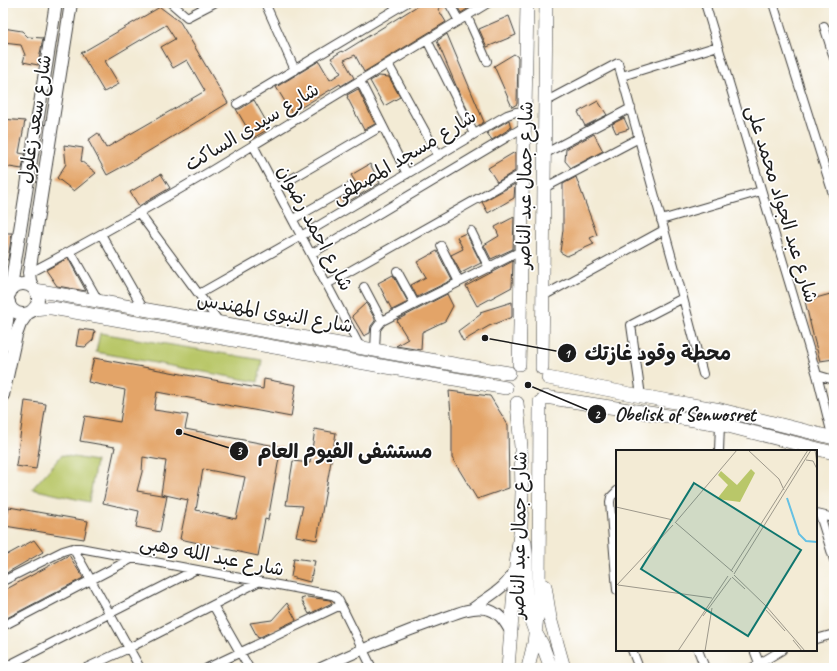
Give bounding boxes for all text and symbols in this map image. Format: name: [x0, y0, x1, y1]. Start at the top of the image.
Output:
street label: شارع سعد زغلول: [13, 53, 58, 185]
street label: شارع سيدى الساكت: [180, 77, 324, 177]
street label: شارع جمال عبد الناصر: [512, 101, 539, 271]
street label: شارع عبد الجواد محمد على: [739, 102, 824, 306]
street label: شارع مسجد المصطفى: [327, 104, 481, 211]
street label: شارع احمد رضوان: [271, 161, 358, 295]
street label: شارع النبوى المهندس: [195, 287, 355, 340]
callout: محطة وقود غازتك: [557, 337, 740, 369]
text: محطة وقود غازتك: [585, 341, 731, 366]
text: 1: [564, 346, 571, 362]
callout: Obelisk of Senwosret: [587, 398, 764, 430]
text: Obelisk of Senwosret: [615, 402, 758, 427]
text: 2: [594, 407, 601, 423]
callout: مستشفى الفيوم العام: [229, 435, 440, 467]
text: مستشفى الفيوم العام: [258, 439, 432, 466]
text: 3: [236, 443, 243, 459]
inset map: [616, 450, 817, 651]
street label: شارع جمال عبد الناصر: [506, 451, 533, 621]
street label: شارع عبد الله وهبى: [138, 530, 286, 583]

